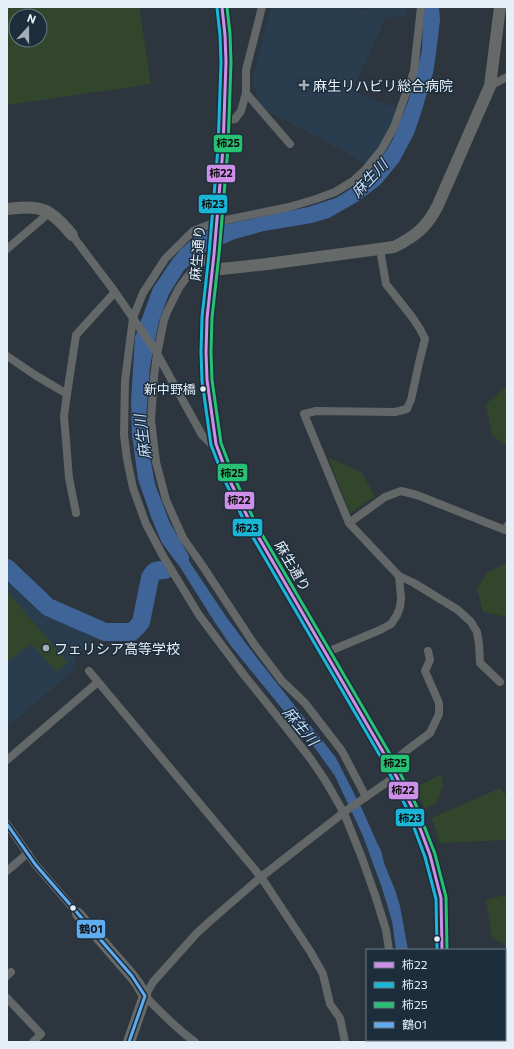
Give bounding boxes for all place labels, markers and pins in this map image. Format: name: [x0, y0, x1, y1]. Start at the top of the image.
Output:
place label: 麻生リハビリ総合病院: [313, 77, 453, 94]
marker: 麻生リハビリ総合病院: [298, 79, 310, 91]
place label: 新中野橋: [144, 381, 196, 397]
marker: 新中野橋: [198, 384, 208, 394]
place label: フェリシア高等学校: [54, 640, 180, 657]
marker: フェリシア高等学校: [41, 643, 51, 653]
unlabelled marker: [68, 903, 78, 913]
unlabelled marker: [432, 934, 442, 944]

